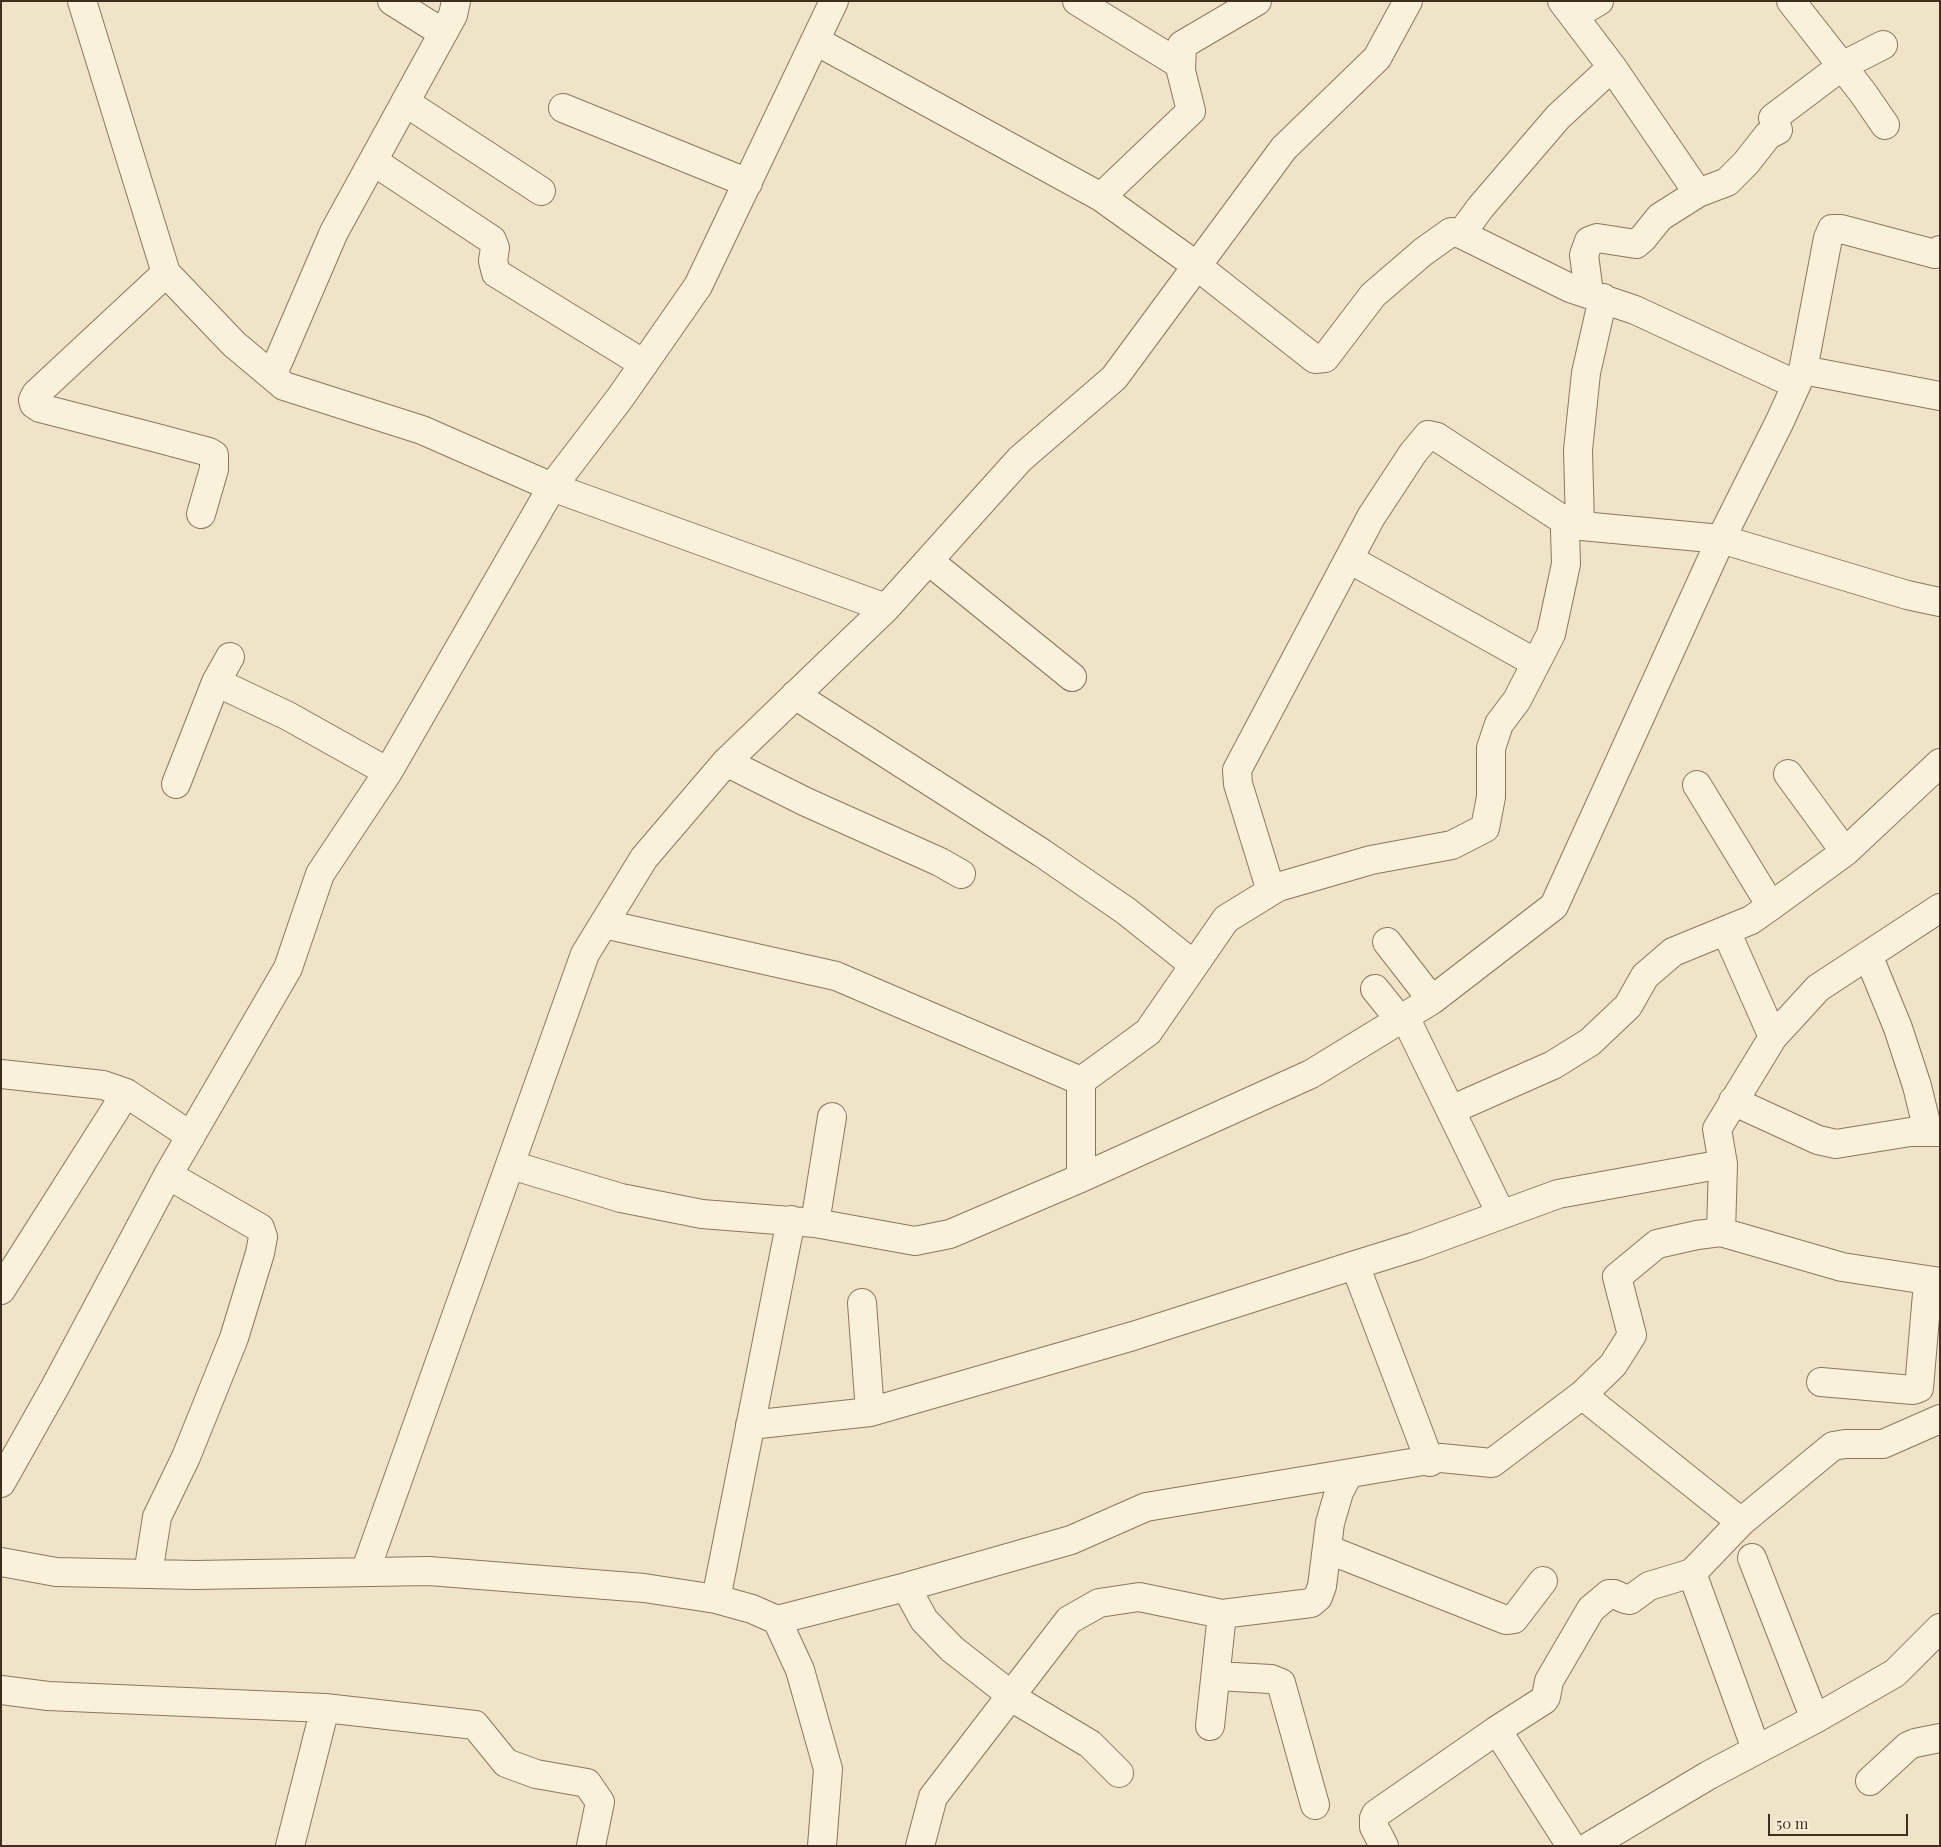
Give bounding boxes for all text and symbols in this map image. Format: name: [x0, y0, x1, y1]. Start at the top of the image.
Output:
scale bar: [1771, 1804, 1911, 1836]
text: 50 m: [1776, 1813, 1808, 1833]

